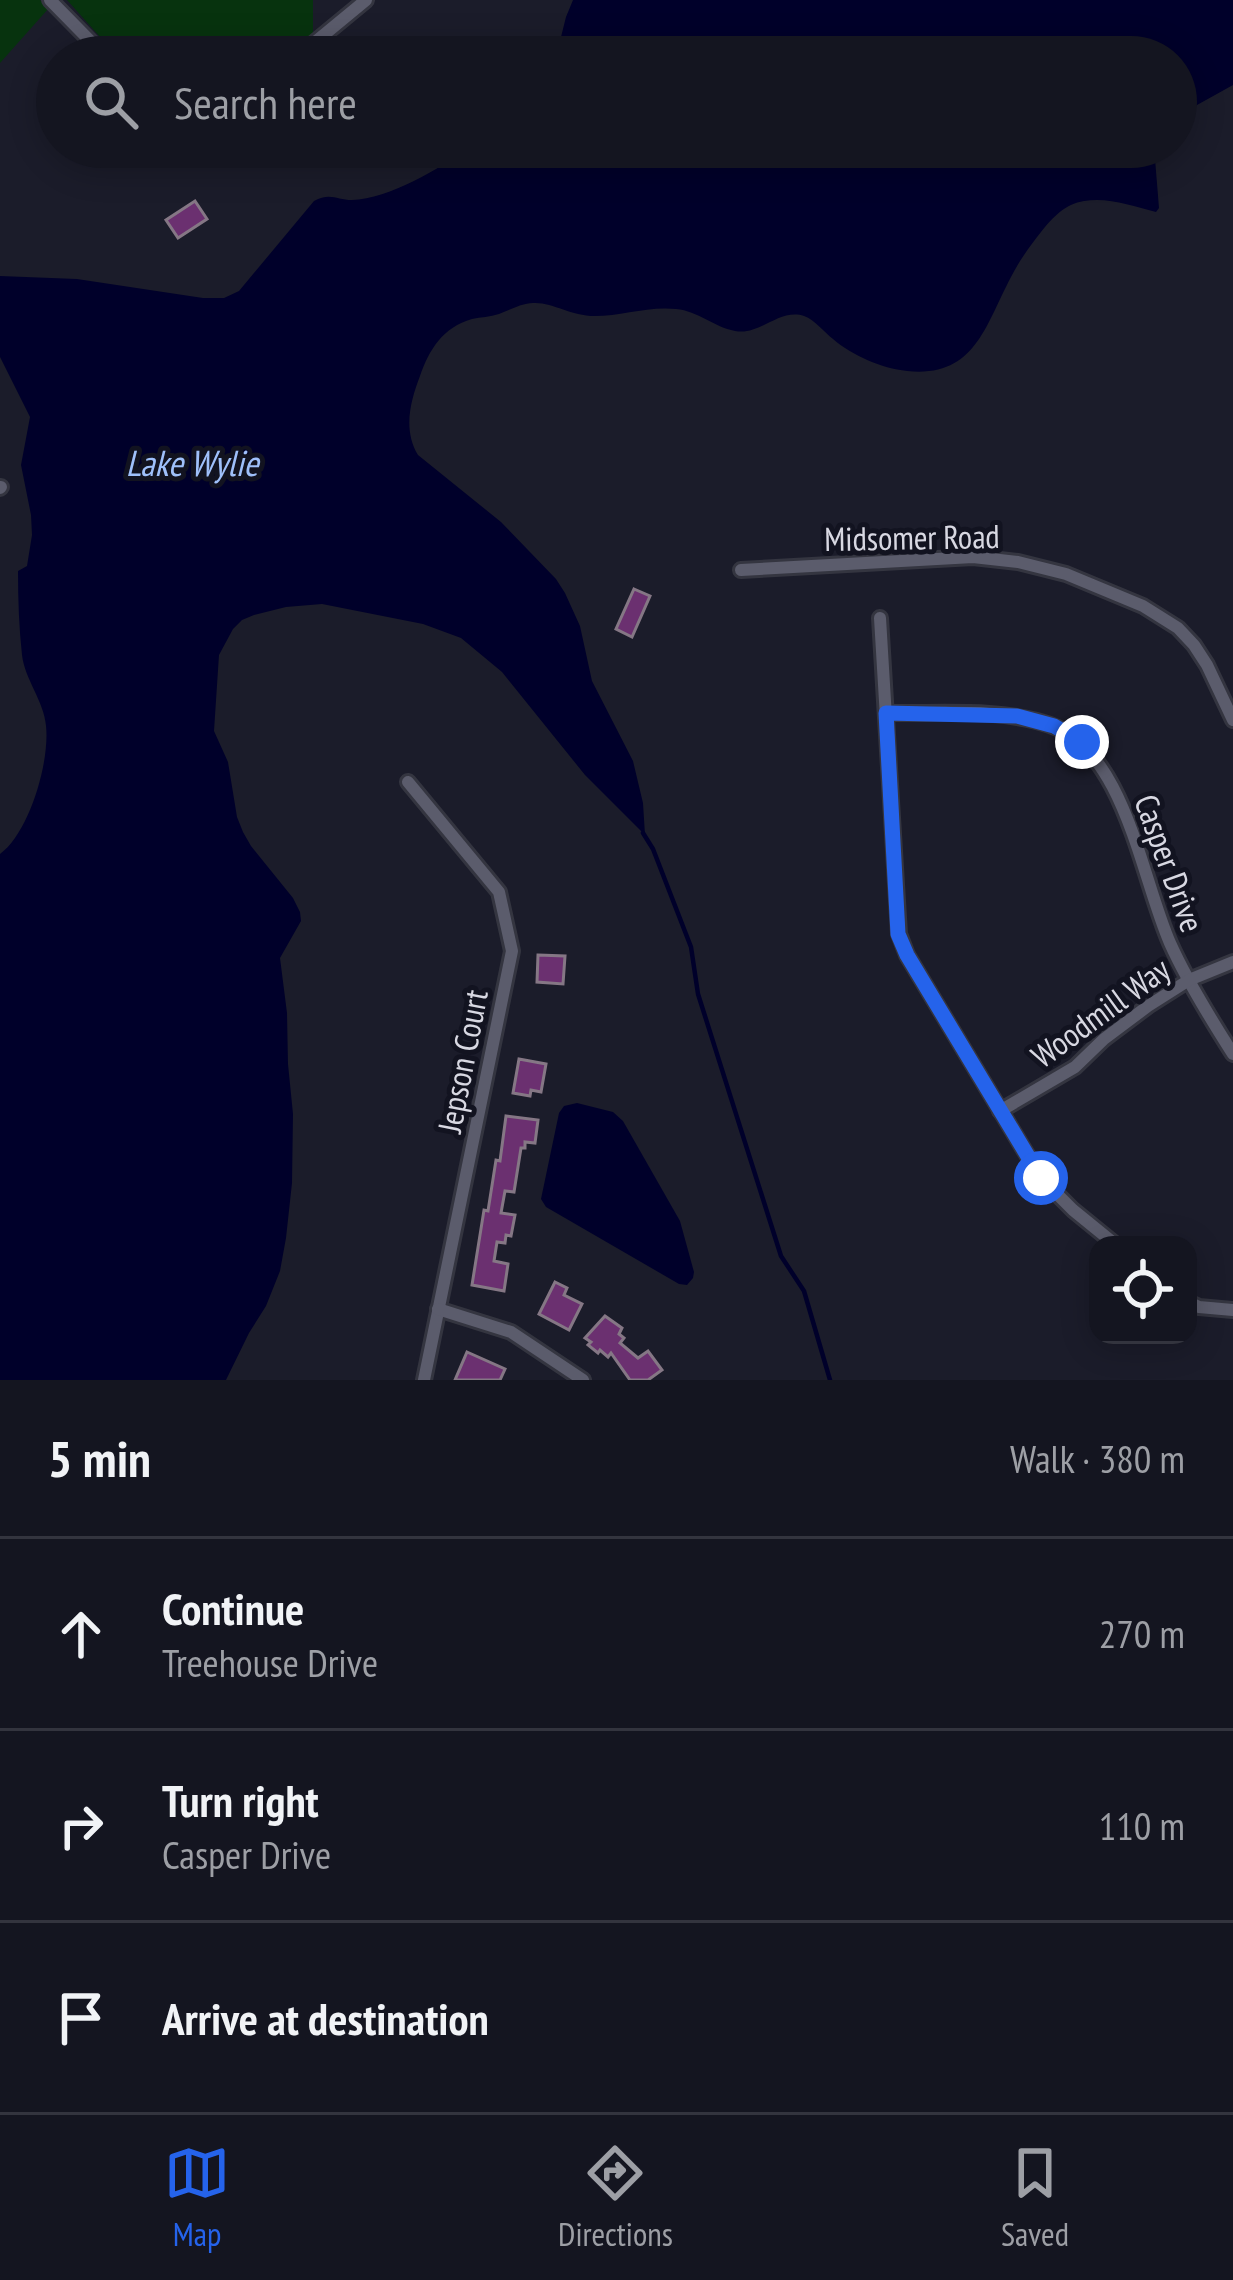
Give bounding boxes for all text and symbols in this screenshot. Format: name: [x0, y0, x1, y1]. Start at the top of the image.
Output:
search box: [36, 36, 1197, 168]
icon: search: [78, 69, 144, 135]
text: Search here: [174, 73, 357, 131]
water label: Lake Wylie: [126, 439, 260, 486]
street label: Midsomer Road: [824, 514, 1000, 560]
route end: [1055, 715, 1109, 769]
street label: Casper Drive: [1125, 788, 1215, 938]
street label: Woodmill Way: [1022, 947, 1178, 1077]
street label: Jepson Court: [427, 986, 497, 1137]
route start: [1014, 1151, 1068, 1205]
map controls: [1089, 1236, 1197, 1344]
button: locate: [1089, 1236, 1197, 1344]
text: 5 min: [48, 1425, 151, 1491]
text: Walk · 380 m: [1010, 1433, 1185, 1484]
text: Continue: [162, 1579, 304, 1637]
icon: ahead: [48, 1601, 114, 1667]
text: 270 m: [1099, 1608, 1185, 1659]
text: Treehouse Drive: [162, 1637, 378, 1688]
text: Turn right: [162, 1771, 319, 1829]
icon: right: [48, 1793, 114, 1859]
text: 110 m: [1099, 1800, 1185, 1851]
text: Casper Drive: [162, 1829, 331, 1880]
icon: arrive: [48, 1985, 114, 2051]
text: Arrive at destination: [162, 1989, 489, 2047]
tab: Map: [164, 2140, 230, 2255]
tab: Directions: [558, 2140, 673, 2255]
tab: Saved: [1001, 2140, 1069, 2255]

